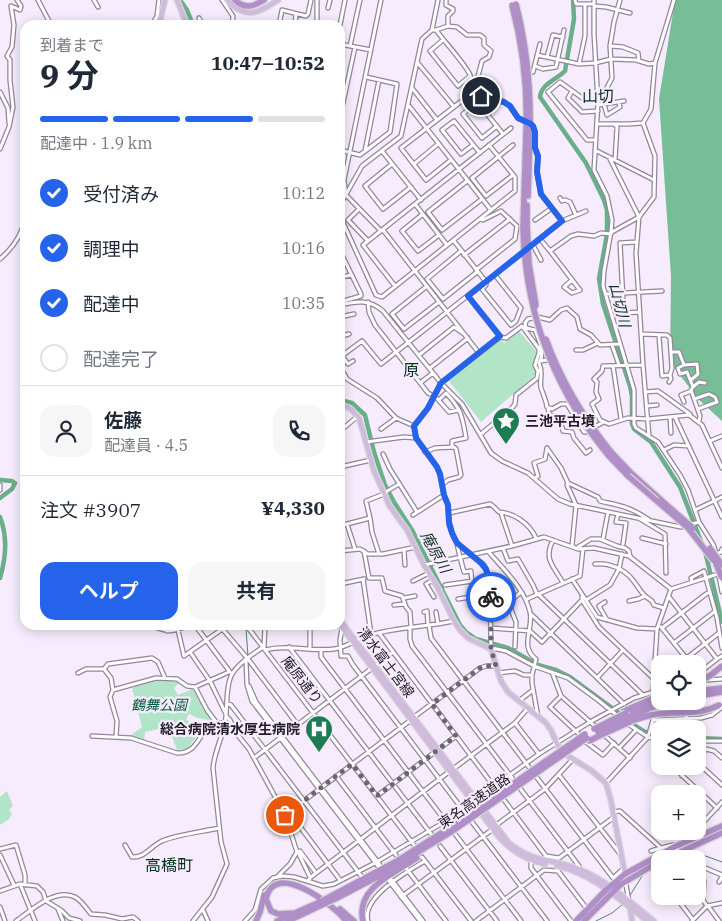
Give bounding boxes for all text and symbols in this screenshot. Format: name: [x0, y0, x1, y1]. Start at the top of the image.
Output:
text: 到着まで: [40, 35, 104, 55]
text: 10:47–10:52: [211, 51, 325, 75]
text: 9 分: [40, 54, 99, 96]
pin: [460, 75, 502, 117]
icon: home: [467, 82, 495, 110]
district label: 山切: [582, 86, 614, 106]
text: 配達中 · 1.9 km: [40, 133, 152, 153]
icon: check: [40, 179, 68, 207]
text: 受付済み: [83, 182, 159, 206]
text: 10:12: [282, 183, 325, 203]
icon: check: [40, 234, 68, 262]
text: 調理中: [83, 237, 140, 261]
text: 10:16: [282, 238, 325, 258]
water label: 山切川: [605, 281, 635, 331]
icon: check: [40, 289, 68, 317]
text: 配達中: [83, 292, 140, 316]
text: 10:35: [282, 293, 325, 313]
text: 配達完了: [83, 347, 159, 371]
district label: 原: [403, 360, 419, 380]
button: person: [40, 405, 92, 457]
button: phone: [273, 405, 325, 457]
place icon: 三池平古墳: [491, 406, 521, 445]
text: 佐藤: [104, 408, 142, 432]
place label: 三池平古墳: [525, 412, 595, 430]
text: 配達員 · 4.5: [104, 435, 188, 455]
text: ¥4,330: [261, 496, 325, 520]
text: 注文 #3907: [40, 498, 141, 522]
water label: 庵原川: [417, 528, 456, 578]
button: ヘルプ: [40, 562, 178, 620]
button: 共有: [188, 562, 325, 620]
courier: [466, 572, 516, 622]
icon: bike: [477, 583, 505, 611]
street label: 清水富士宮線: [354, 623, 418, 701]
street label: 庵原通り: [278, 652, 326, 708]
map controls: [651, 655, 706, 905]
button: locate: [651, 655, 706, 710]
park label: 鶴舞公園: [131, 696, 189, 714]
hospital icon: 総合病院清水厚生病院: [304, 714, 334, 753]
place label: 総合病院清水厚生病院: [160, 720, 300, 738]
button: layers: [651, 720, 706, 775]
street label: 東名高速道路: [434, 770, 514, 832]
button: +: [651, 785, 706, 840]
pin: [264, 794, 306, 836]
icon: bag: [271, 801, 299, 829]
button: −: [651, 850, 706, 905]
district label: 高橋町: [145, 855, 193, 875]

